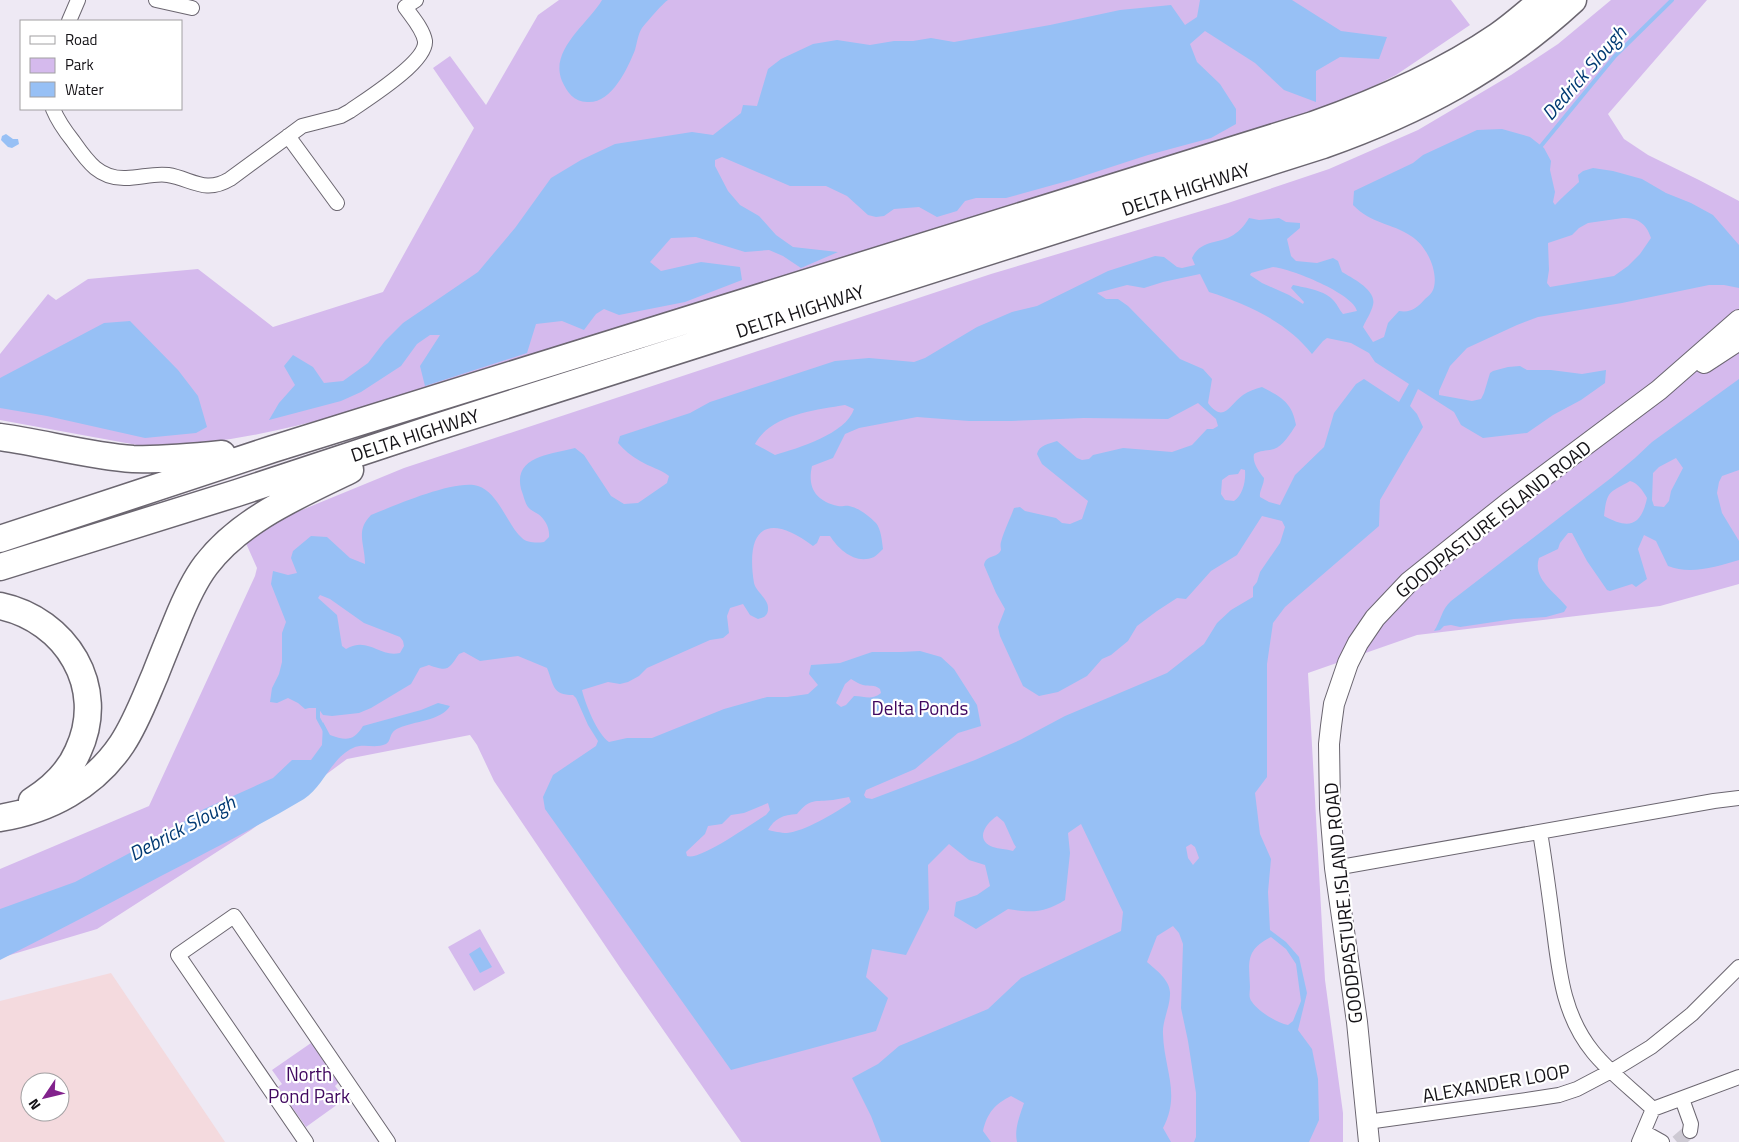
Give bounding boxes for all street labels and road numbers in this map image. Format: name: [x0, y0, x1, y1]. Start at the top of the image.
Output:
street label: DELTA HIGHWAY: [1118, 154, 1255, 223]
street label: DELTA HIGHWAY: [732, 276, 869, 345]
street label: DELTA HIGHWAY: [347, 400, 484, 469]
street label: GOODPASTURE ISLAND ROAD: [1388, 433, 1597, 605]
street label: GOODPASTURE ISLAND ROAD: [1315, 781, 1370, 1025]
street label: ALEXANDER LOOP: [1420, 1055, 1572, 1110]

